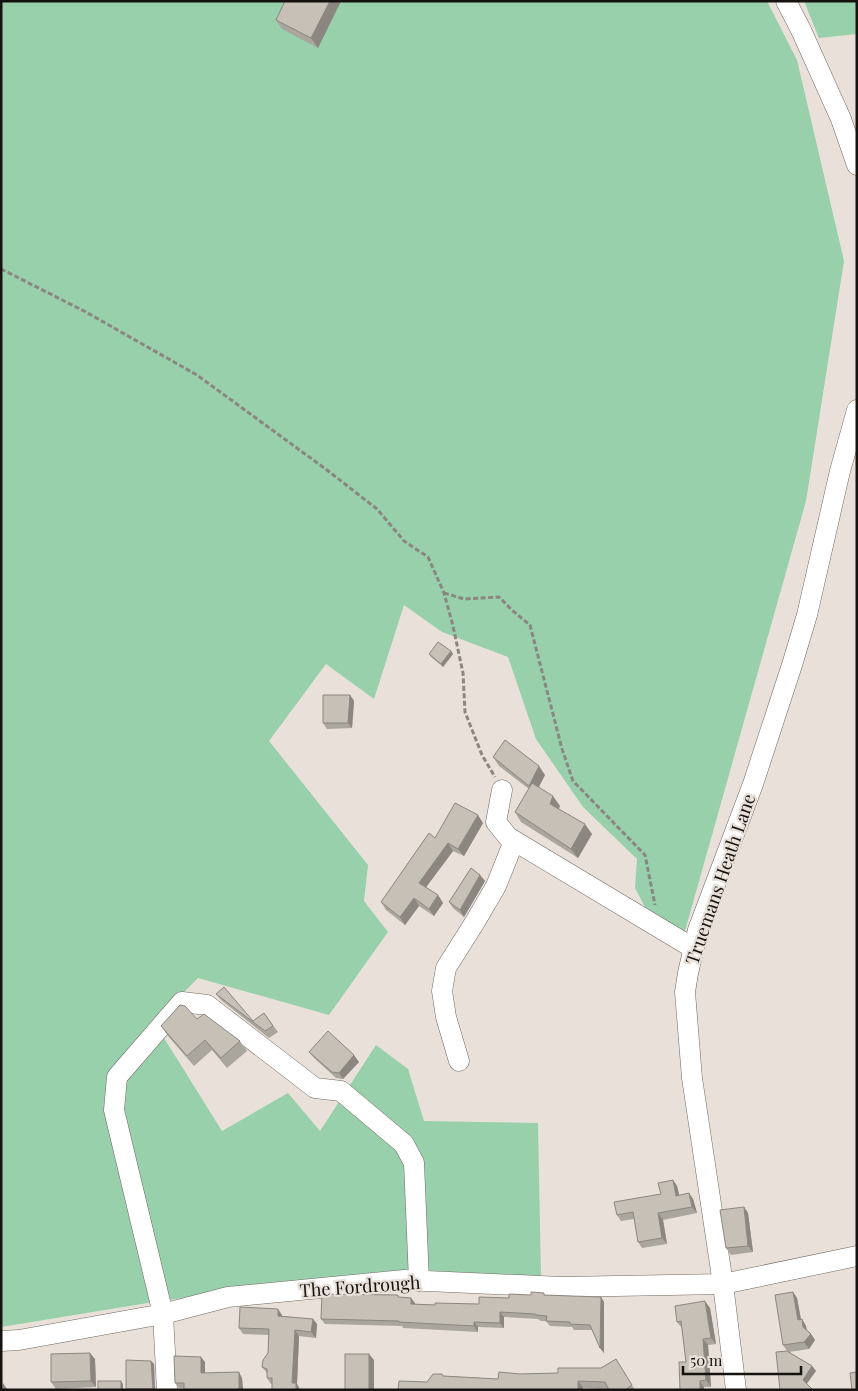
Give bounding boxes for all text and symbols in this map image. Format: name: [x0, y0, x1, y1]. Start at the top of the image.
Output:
street label: Truemans Heath Lane: [679, 790, 761, 968]
street label: The Fordrough: [299, 1270, 422, 1302]
scale bar: [683, 1344, 800, 1376]
text: 50 m: [690, 1350, 723, 1370]

